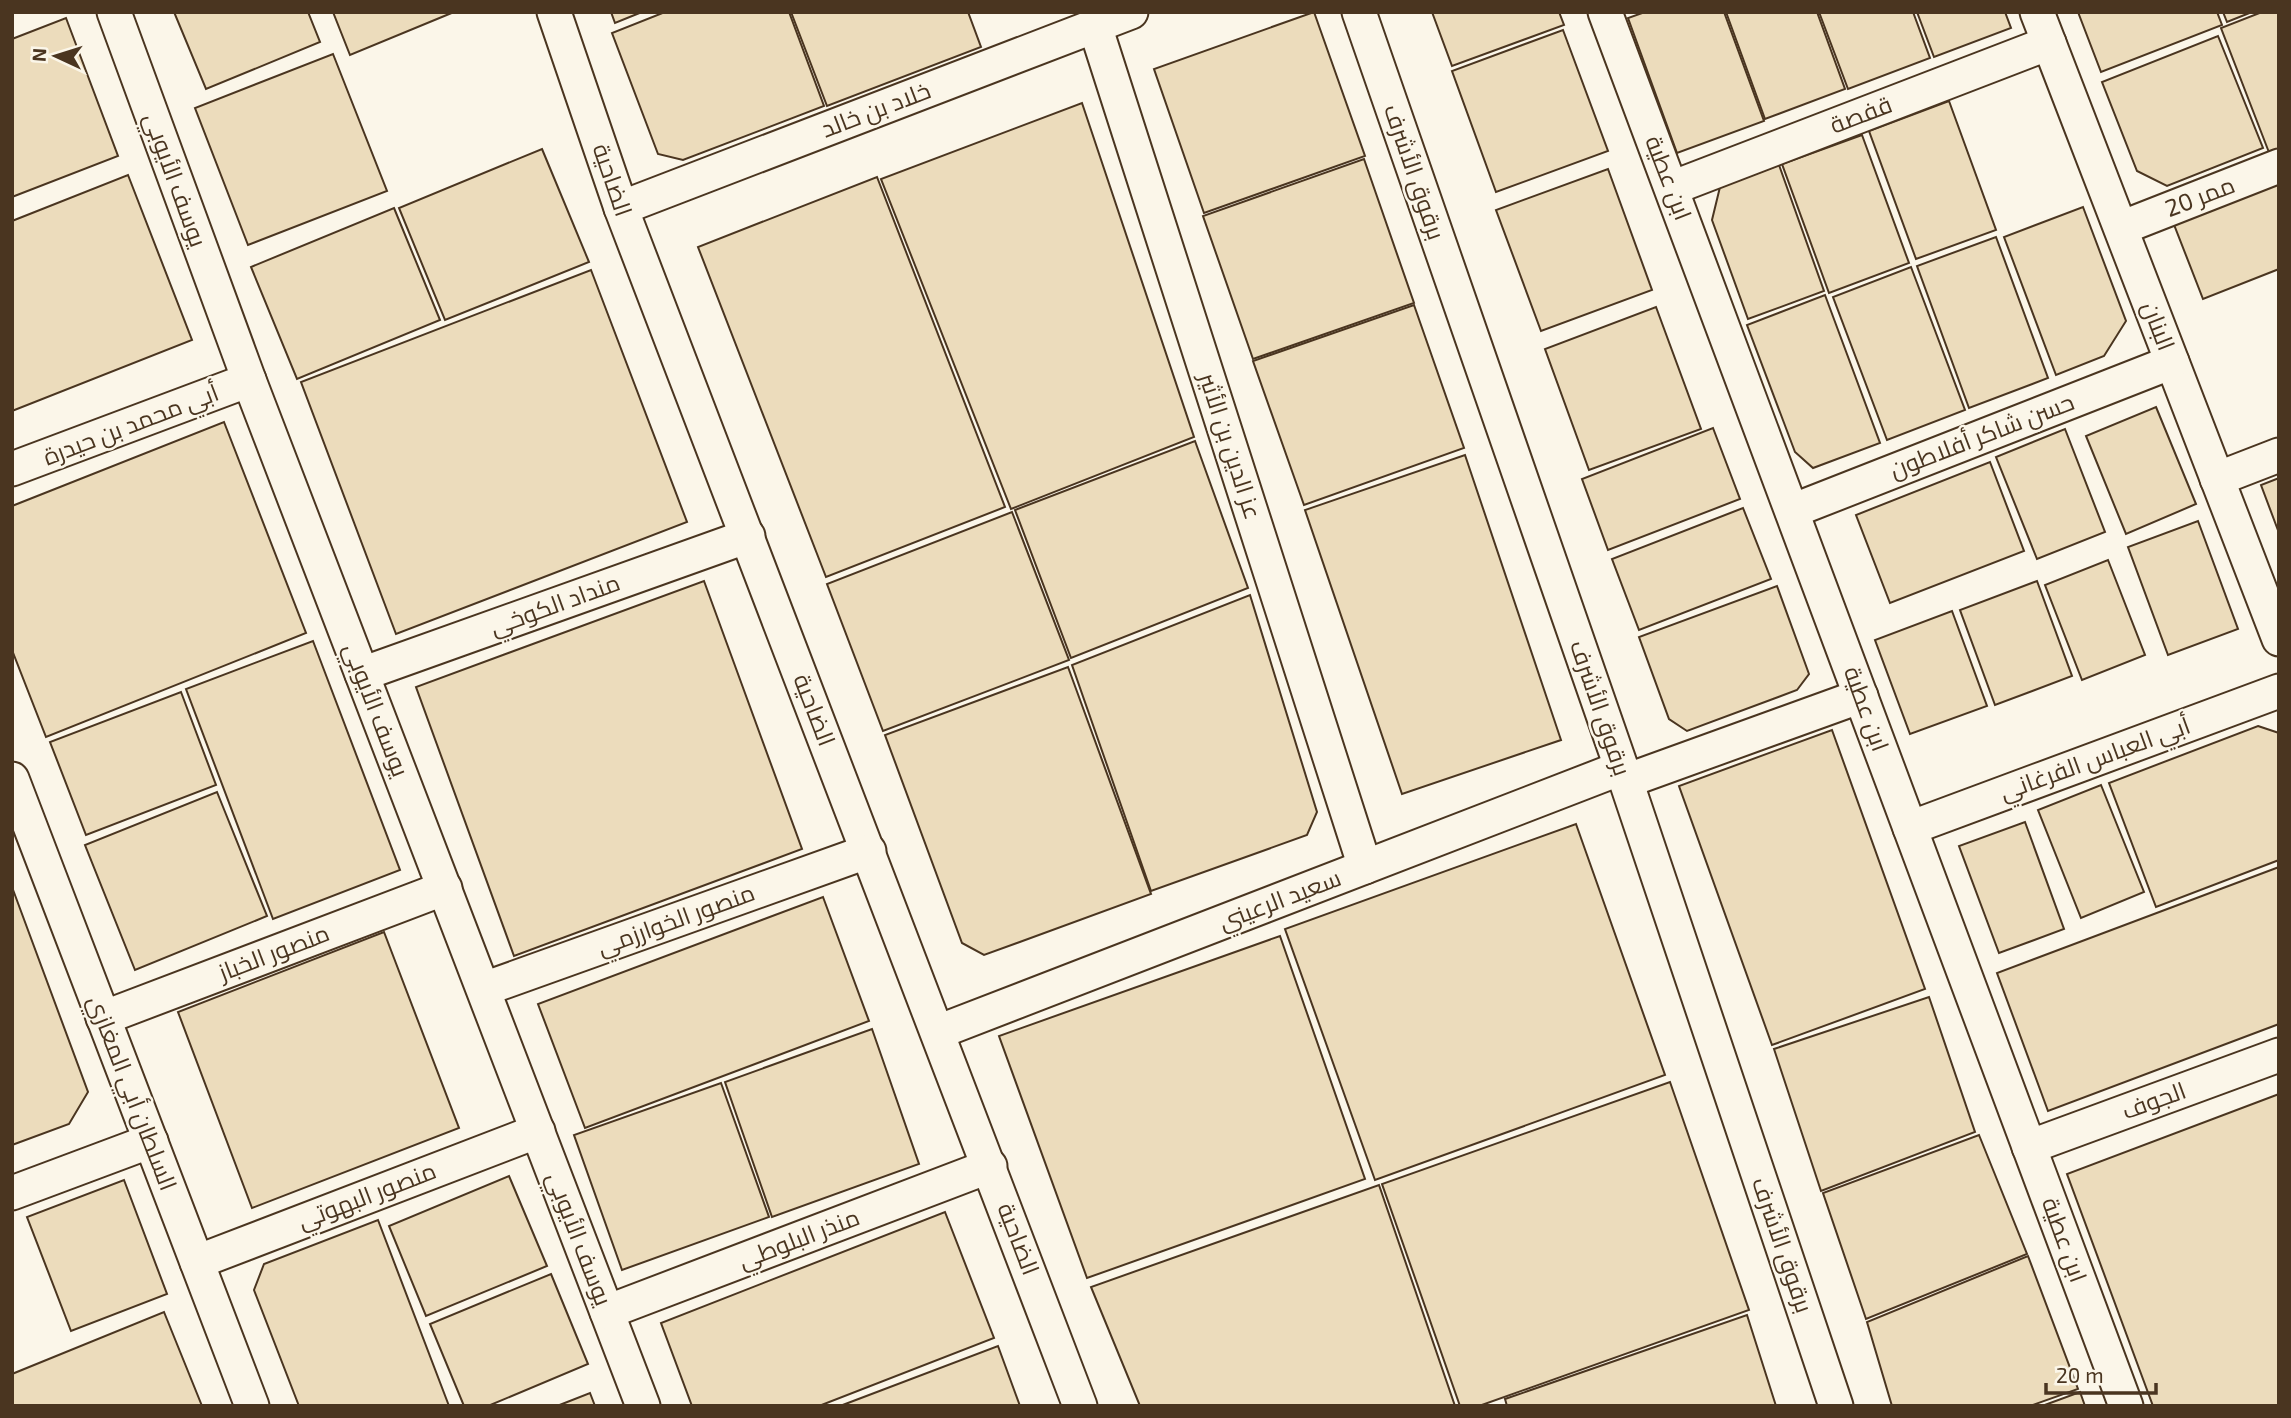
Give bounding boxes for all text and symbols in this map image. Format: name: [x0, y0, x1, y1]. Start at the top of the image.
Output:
north arrow: [21, 21, 91, 91]
text: N: [27, 47, 50, 62]
street label: خلاد بن خالد: [817, 75, 935, 144]
street label: قفصة: [1825, 89, 1896, 139]
street label: برقوق الأشرف: [1377, 100, 1452, 244]
street label: يوسف الأيوبي: [133, 108, 214, 253]
street label: ابن عطية: [1639, 131, 1699, 224]
street label: الضاحية: [588, 139, 639, 220]
street label: ممر 20: [2161, 169, 2238, 222]
street label: البنان: [2136, 297, 2182, 354]
street label: عز الدين بن الأثير: [1193, 367, 1269, 523]
street label: أبي محمد بن حيدرة: [39, 377, 225, 476]
street label: حسن شاكر أفلاطون: [1885, 386, 2078, 484]
street label: منداد الكوخي: [486, 567, 625, 646]
street label: برقوق الأشرف: [1563, 636, 1638, 780]
street label: يوسف الأيوبي: [333, 639, 416, 783]
street label: ابن عطية: [1838, 662, 1896, 755]
street label: الضاحية: [788, 669, 842, 750]
street label: أبي العباس الفرغاني: [1995, 710, 2196, 811]
street label: سعيد الرعيني: [1214, 862, 1347, 941]
street label: منصور الخوارزمي: [593, 877, 760, 966]
street label: منصور الخباز: [212, 917, 333, 987]
street label: السلطان أبي المغازي: [77, 991, 184, 1196]
street label: الجوف: [2117, 1075, 2190, 1125]
street label: منصور البهوتي: [293, 1155, 442, 1240]
street label: يوسف الأيوبي: [536, 1168, 619, 1312]
street label: برقوق الأشرف: [1745, 1173, 1820, 1317]
street label: ابن عطية: [2036, 1193, 2094, 1286]
street label: الضاحية: [992, 1198, 1046, 1279]
street label: منذر البلوطي: [734, 1201, 865, 1280]
scale bar: [2046, 1352, 2156, 1396]
text: 20 m: [2056, 1362, 2104, 1387]

